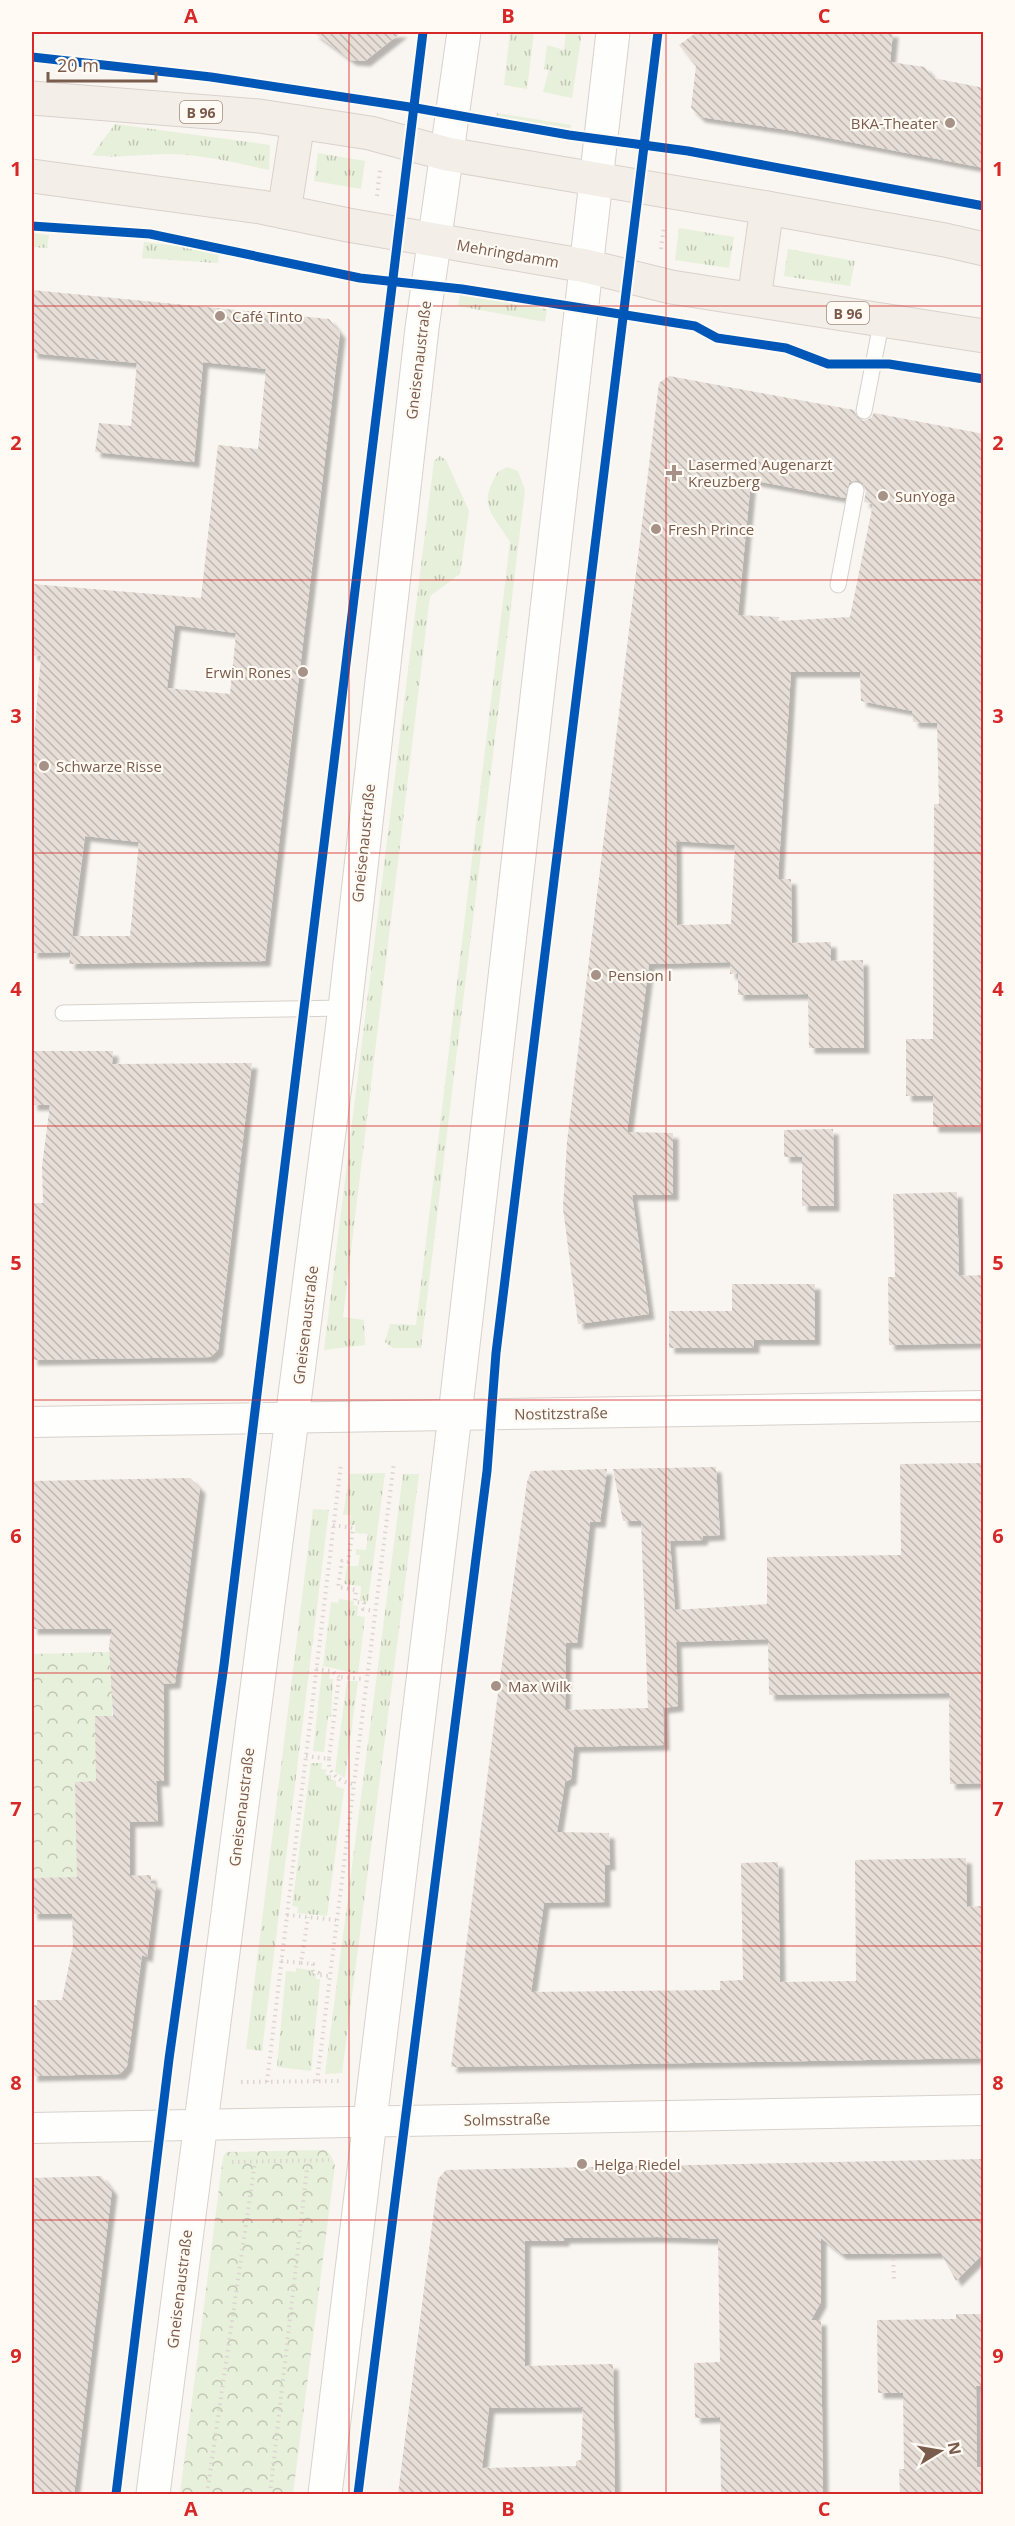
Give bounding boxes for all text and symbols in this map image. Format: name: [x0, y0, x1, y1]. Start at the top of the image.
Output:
text: A: [184, 2, 198, 29]
text: B: [501, 2, 515, 29]
text: C: [818, 2, 831, 29]
scale bar: [48, 45, 156, 83]
text: 20 m: [57, 53, 99, 77]
road number: B 96: [180, 101, 222, 123]
place label: BKA-Theater: [851, 113, 938, 133]
marker: BKA-Theater: [943, 116, 957, 130]
text: 1: [10, 155, 22, 182]
text: 1: [992, 155, 1004, 182]
street label: Mehringdamm: [455, 234, 561, 272]
street label: Gneisenaustraße: [401, 300, 435, 420]
road number: B 96: [827, 302, 869, 324]
place label: Café Tinto: [232, 306, 303, 326]
marker: Café Tinto: [213, 309, 227, 323]
text: 2: [10, 429, 22, 456]
text: 2: [992, 429, 1004, 456]
place label: Lasermed Augenarzt Kreuzberg: [688, 454, 833, 491]
marker: Lasermed Augenarzt Kreuzberg: [665, 464, 683, 482]
place label: SunYoga: [895, 486, 956, 506]
marker: SunYoga: [876, 489, 890, 503]
place label: Fresh Prince: [668, 519, 754, 539]
marker: Fresh Prince: [649, 522, 663, 536]
place label: Erwin Rones: [205, 662, 291, 682]
marker: Erwin Rones: [296, 665, 310, 679]
text: 3: [10, 702, 22, 729]
text: 3: [992, 702, 1004, 729]
place label: Schwarze Risse: [56, 756, 162, 776]
marker: Schwarze Risse: [37, 759, 51, 773]
street label: Gneisenaustraße: [347, 783, 379, 903]
place label: Pension I: [608, 965, 672, 985]
marker: Pension I: [589, 968, 603, 982]
text: 4: [10, 975, 22, 1002]
text: 4: [992, 975, 1004, 1002]
text: 5: [10, 1249, 22, 1276]
text: 5: [992, 1249, 1004, 1276]
street label: Gneisenaustraße: [288, 1265, 322, 1385]
street label: Nostitzstraße: [514, 1402, 608, 1424]
text: 6: [10, 1522, 22, 1549]
text: 6: [992, 1522, 1004, 1549]
place label: Max Wilk: [508, 1676, 571, 1696]
marker: Max Wilk: [489, 1679, 503, 1693]
street label: Gneisenaustraße: [224, 1747, 258, 1867]
text: 7: [10, 1795, 22, 1822]
text: 7: [992, 1795, 1004, 1822]
text: 8: [10, 2069, 22, 2096]
text: 8: [992, 2069, 1004, 2096]
street label: Solmsstraße: [463, 2108, 551, 2130]
place label: Helga Riedel: [594, 2154, 681, 2174]
marker: Helga Riedel: [575, 2157, 589, 2171]
street label: Gneisenaustraße: [162, 2229, 196, 2349]
text: 9: [10, 2342, 22, 2369]
text: 9: [992, 2342, 1004, 2369]
north arrow: [910, 2421, 970, 2481]
text: N: [943, 2440, 967, 2457]
text: A: [184, 2495, 198, 2522]
text: B: [501, 2495, 515, 2522]
text: C: [818, 2495, 831, 2522]

